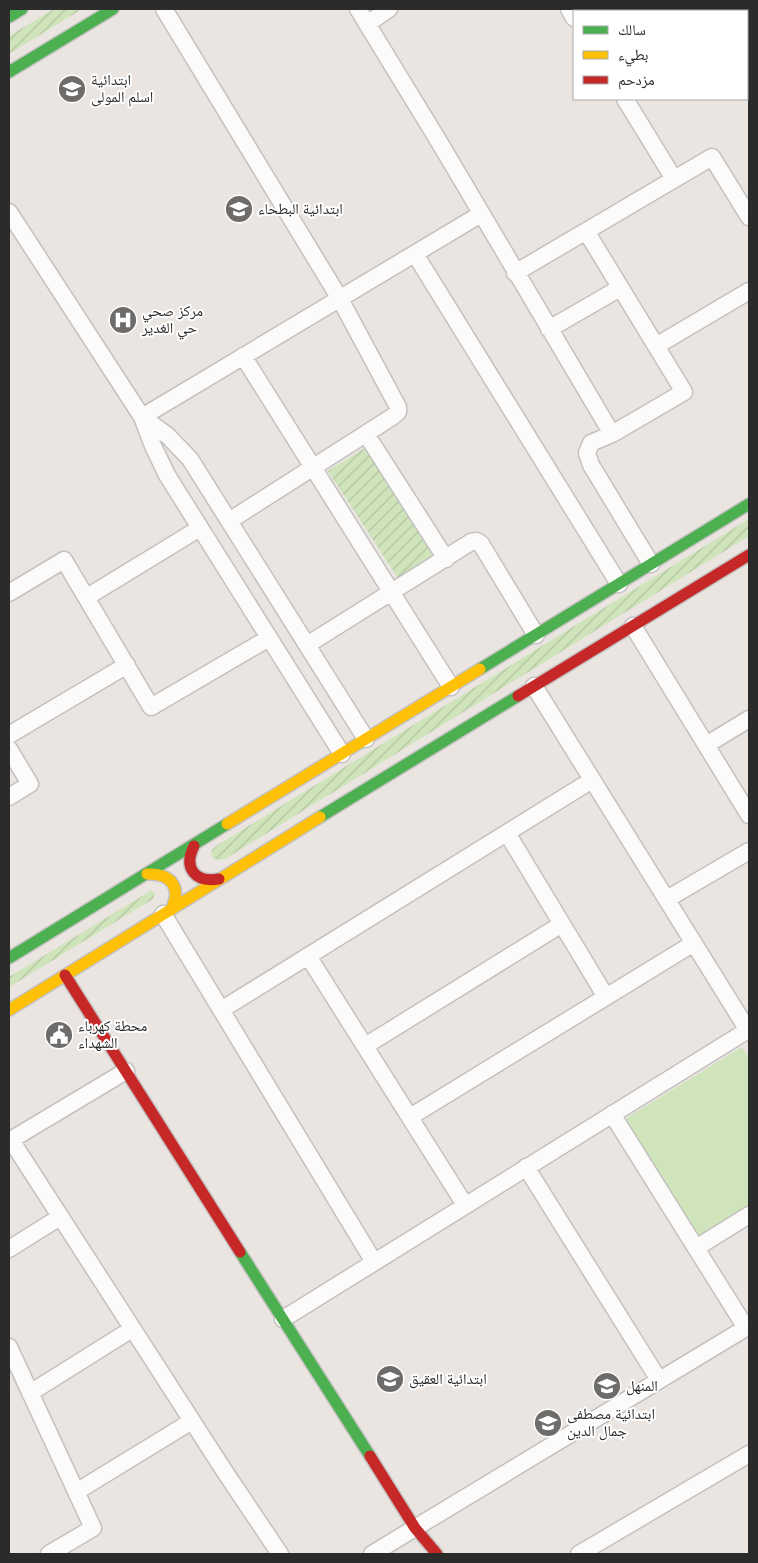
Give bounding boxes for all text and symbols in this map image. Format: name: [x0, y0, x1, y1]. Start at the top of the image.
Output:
legend: [573, 10, 748, 100]
text: سالك: [618, 20, 646, 40]
text: بطيء: [618, 45, 648, 67]
place label: ابتدائية اسلم المولى: [91, 70, 153, 107]
text: مزدحم: [618, 70, 655, 90]
school or university icon: ابتدائية اسلم المولى: [57, 74, 87, 104]
school or university icon: ابتدائية البطحاء: [224, 194, 254, 224]
place label: ابتدائية البطحاء: [258, 199, 343, 219]
place label: مركز صحي حي الغدير: [141, 301, 203, 340]
hospital icon: مركز صحي حي الغدير: [108, 305, 138, 335]
place label: محطة كهرباء الشهداء: [78, 1016, 148, 1053]
public building icon: محطة كهرباء الشهداء: [44, 1020, 74, 1050]
school or university icon: ابتدائية العقيق: [375, 1364, 405, 1394]
place label: ابتدائية العقيق: [409, 1369, 487, 1389]
school or university icon: المنهل: [592, 1371, 622, 1401]
place label: المنهل: [626, 1376, 658, 1396]
place label: ابتدائية مصطفى جمال الدين: [567, 1404, 655, 1441]
school or university icon: ابتدائية مصطفى جمال الدين: [533, 1408, 563, 1438]

